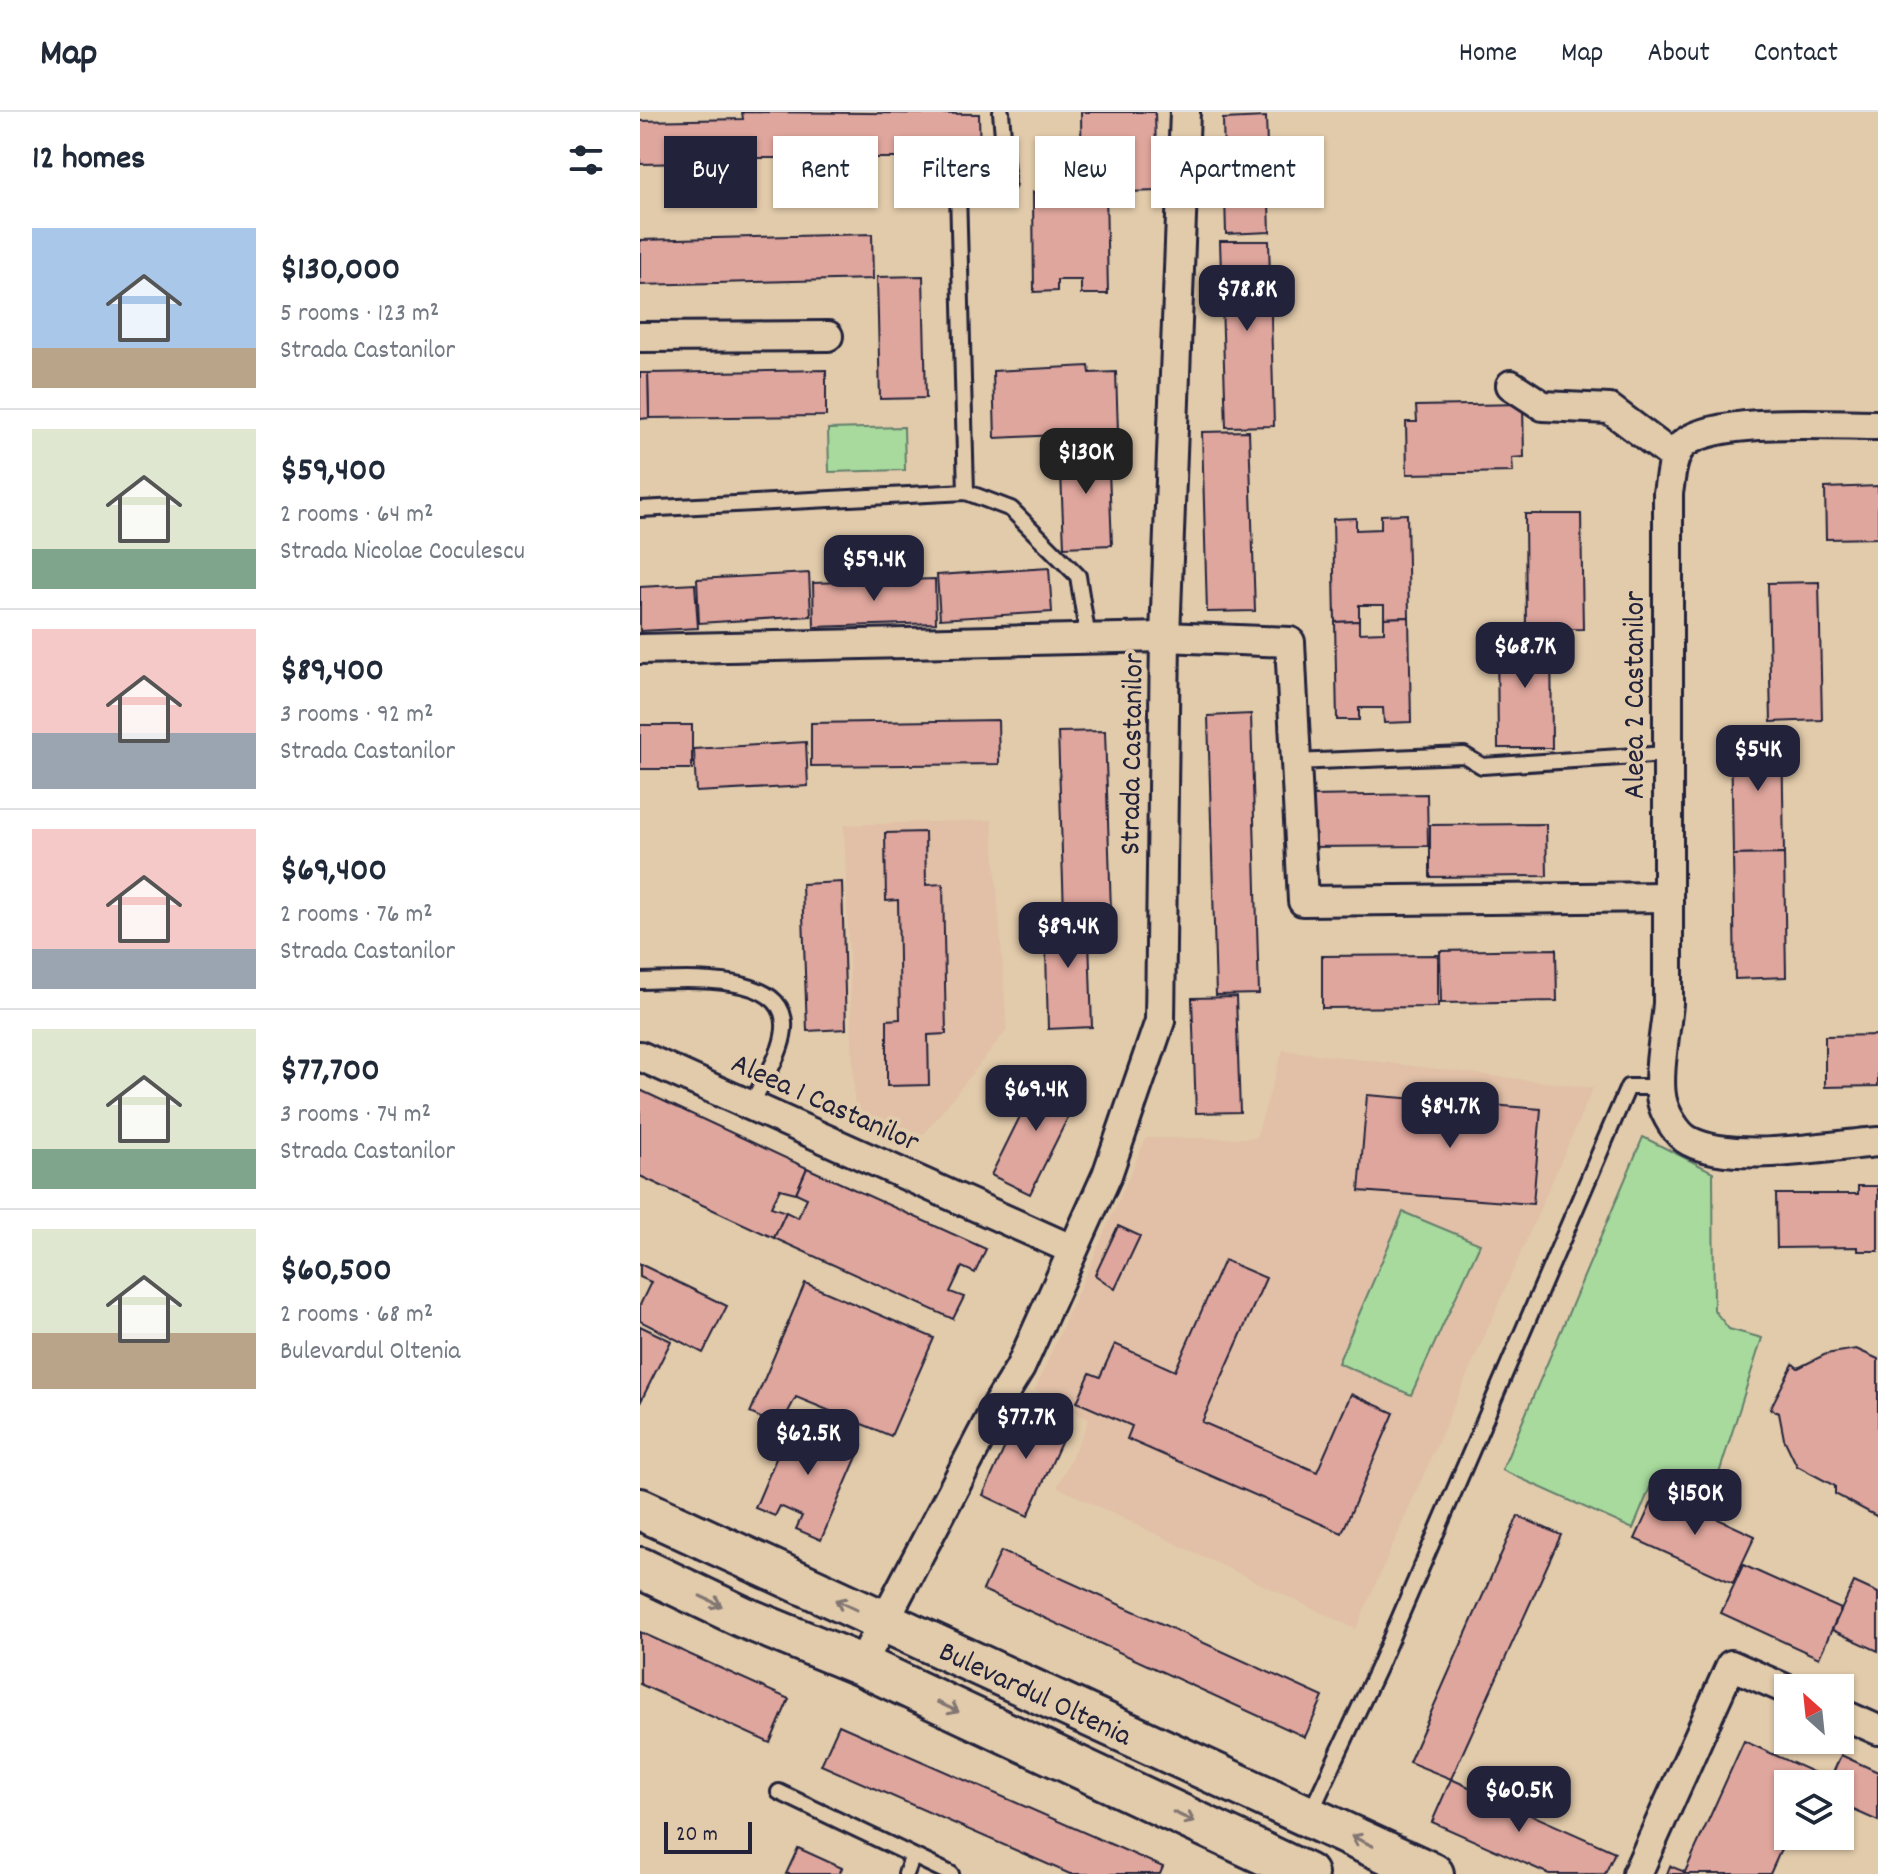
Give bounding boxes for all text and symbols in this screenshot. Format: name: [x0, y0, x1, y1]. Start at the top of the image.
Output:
text: Map: [40, 28, 98, 83]
text: Home: [1459, 35, 1517, 75]
text: Map: [1561, 35, 1603, 75]
text: About: [1647, 35, 1710, 75]
text: Contact: [1754, 35, 1838, 75]
text: 12 homes: [32, 136, 145, 185]
chip: Buy: [664, 136, 757, 208]
chip: Rent: [773, 136, 878, 208]
chip: Filters: [894, 136, 1019, 208]
chip: New: [1035, 136, 1135, 208]
chip: Apartment: [1151, 136, 1324, 208]
icon: filters: [564, 138, 608, 182]
text: $130,000: [280, 247, 400, 296]
icon: home: [96, 260, 192, 356]
pin: $78.8K: [1182, 265, 1312, 333]
text: $78.8K: [1217, 272, 1277, 309]
text: 5 rooms · 123 m²: [280, 296, 439, 333]
text: Strada Castanilor: [280, 333, 455, 370]
pin: $130K: [1030, 428, 1142, 496]
text: $130K: [1058, 435, 1114, 472]
text: $59,400: [280, 448, 386, 497]
icon: home: [96, 461, 192, 557]
text: 2 rooms · 64 m²: [280, 497, 434, 534]
text: Strada Nicolae Coculescu: [280, 534, 525, 571]
pin: $59.4K: [809, 535, 939, 603]
text: $59.4K: [842, 542, 906, 579]
street label: Aleea 2 Castanilor: [1616, 591, 1659, 799]
pin: $68.7K: [1460, 622, 1590, 690]
text: $68.7K: [1494, 629, 1556, 666]
text: $89,400: [280, 648, 384, 697]
street label: Strada Castanilor: [1111, 653, 1158, 856]
icon: home: [96, 661, 192, 757]
text: 3 rooms · 92 m²: [280, 697, 434, 734]
pin: $54K: [1711, 725, 1805, 793]
text: $54K: [1734, 732, 1782, 769]
text: Strada Castanilor: [280, 734, 455, 771]
text: $69,400: [280, 848, 387, 897]
icon: home: [96, 861, 192, 957]
text: 2 rooms · 76 m²: [280, 897, 433, 934]
pin: $89.4K: [1003, 902, 1133, 970]
text: $89.4K: [1037, 909, 1099, 946]
text: Strada Castanilor: [280, 934, 455, 971]
street label: Aleea 1 Castanilor: [723, 1044, 925, 1166]
text: $77,700: [280, 1048, 380, 1097]
icon: home: [96, 1061, 192, 1157]
pin: $69.4K: [971, 1065, 1101, 1133]
text: $69.4K: [1004, 1072, 1068, 1109]
pin: $84.7K: [1385, 1082, 1515, 1150]
text: $84.7K: [1420, 1089, 1480, 1126]
text: 3 rooms · 74 m²: [280, 1097, 431, 1134]
text: Strada Castanilor: [280, 1134, 455, 1171]
text: $60,500: [280, 1248, 392, 1297]
icon: home: [96, 1261, 192, 1357]
text: 2 rooms · 68 m²: [280, 1297, 433, 1334]
text: Bulevardul Oltenia: [280, 1334, 461, 1371]
pin: $77.7K: [961, 1393, 1091, 1461]
text: $77.7K: [996, 1400, 1056, 1437]
pin: $62.5K: [743, 1409, 873, 1477]
text: $62.5K: [775, 1416, 841, 1453]
pin: $150K: [1639, 1469, 1751, 1537]
text: $150K: [1666, 1476, 1724, 1513]
one-way arrow: [698, 1594, 722, 1609]
one-way arrow: [834, 1597, 858, 1612]
street label: Bulevardul Oltenia: [931, 1633, 1138, 1760]
north arrow: [1774, 1674, 1854, 1754]
map controls: [1774, 1674, 1854, 1850]
one-way arrow: [936, 1700, 960, 1715]
pin: $60.5K: [1454, 1766, 1584, 1834]
button: layers: [1774, 1770, 1854, 1850]
text: $60.5K: [1485, 1773, 1553, 1810]
one-way arrow: [1171, 1810, 1195, 1825]
scale bar: [664, 1818, 752, 1854]
text: 20 m: [676, 1820, 718, 1851]
one-way arrow: [1350, 1833, 1374, 1848]

